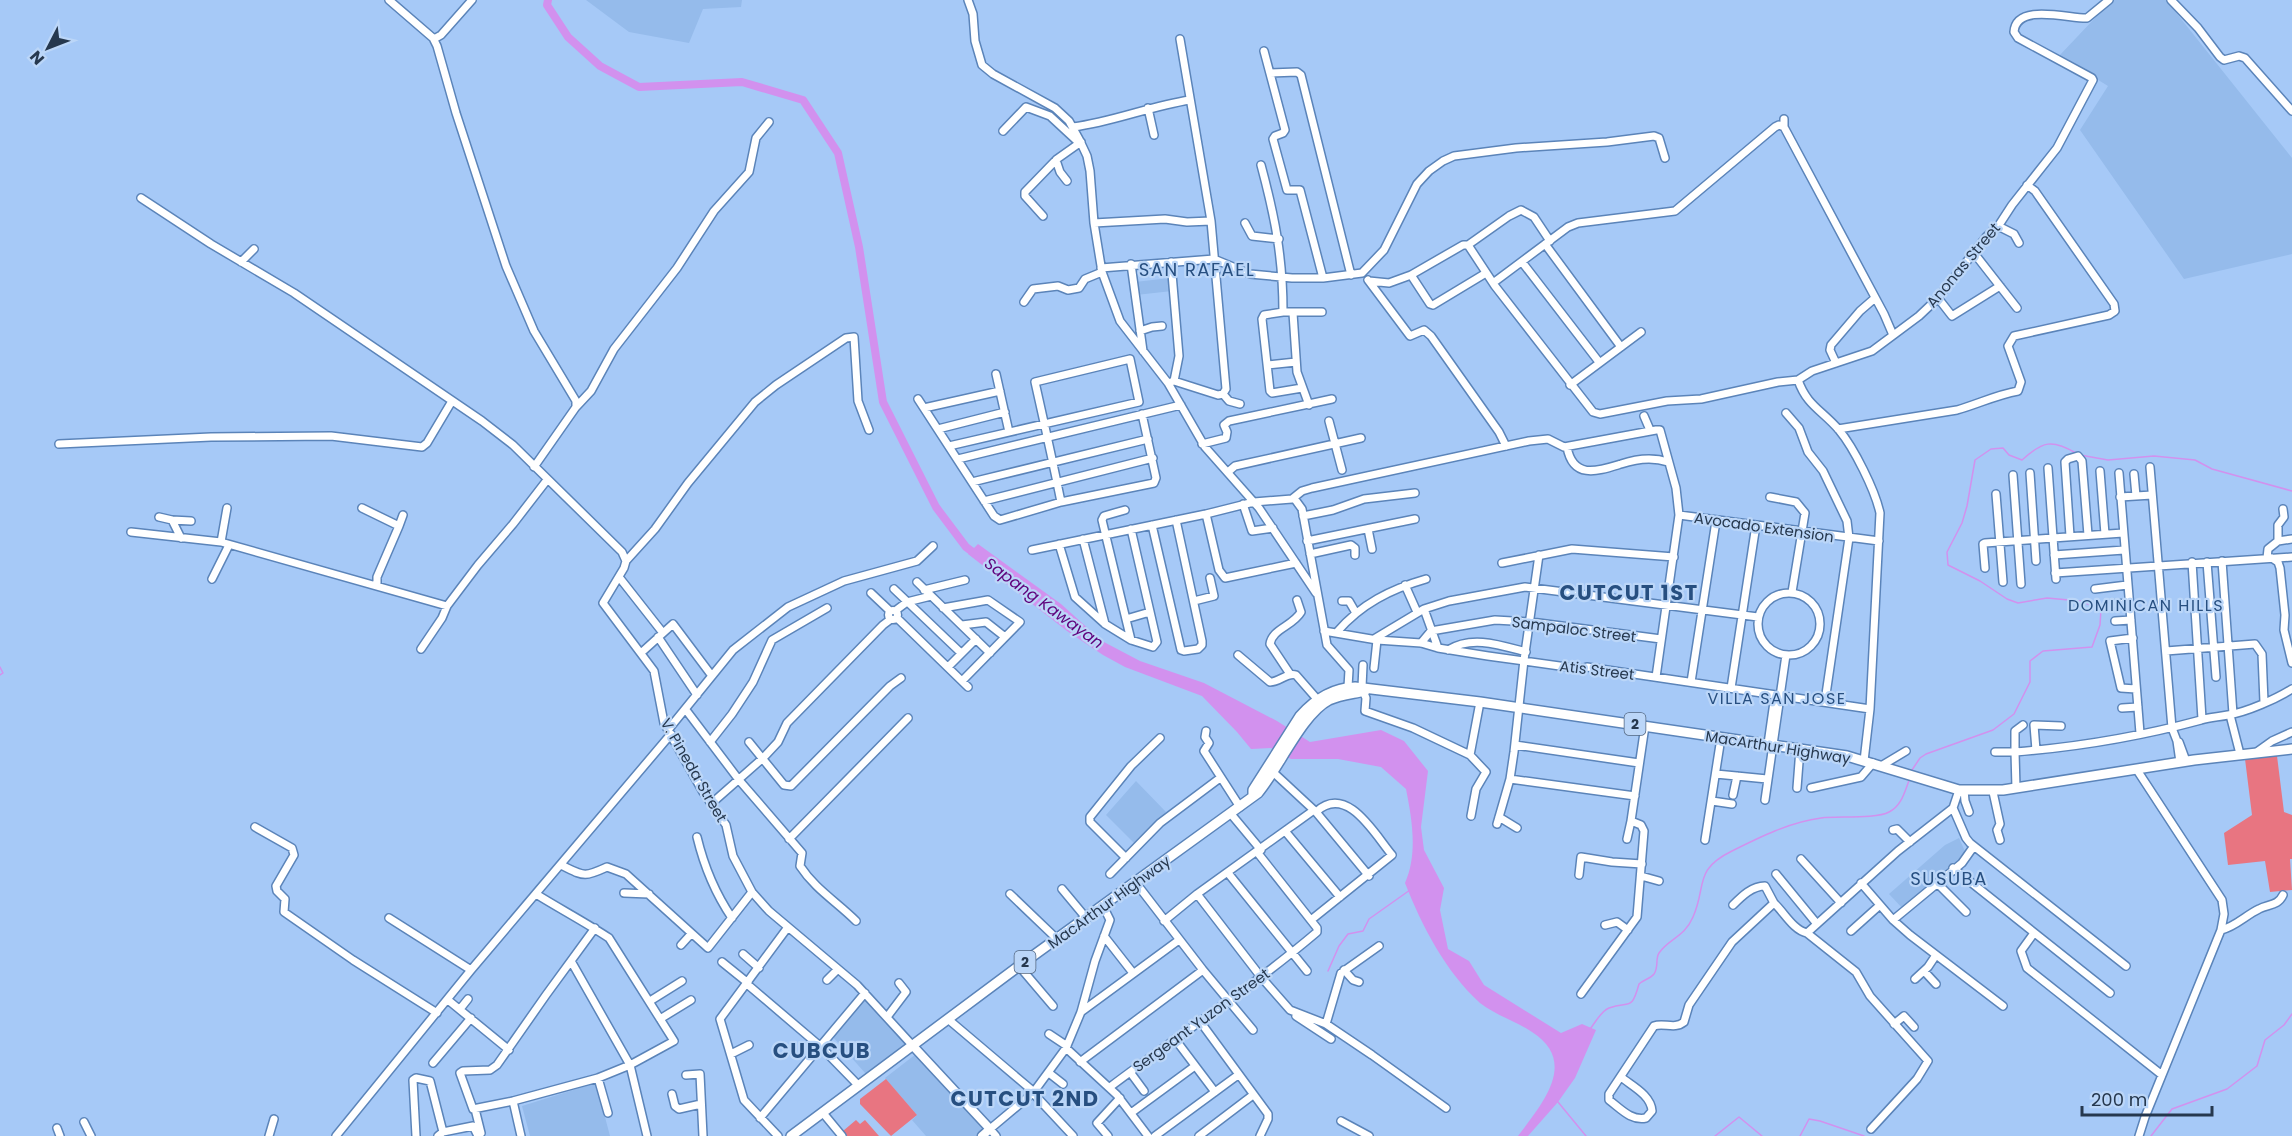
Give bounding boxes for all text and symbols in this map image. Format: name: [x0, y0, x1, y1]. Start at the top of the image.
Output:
north arrow: [18, 18, 78, 78]
text: N: [25, 46, 50, 70]
street label: Anonas Street: [1921, 218, 2005, 312]
district label: SAN RAFAEL: [1139, 257, 1255, 282]
street label: Avocado Extension: [1693, 507, 1835, 547]
water label: Sapang Kawayan: [980, 552, 1108, 654]
district label: CUTCUT 1ST: [1559, 578, 1699, 607]
district label: DOMINICAN HILLS: [2068, 594, 2224, 617]
street label: Sampaloc Street: [1511, 611, 1637, 647]
street label: Atis Street: [1558, 655, 1636, 685]
district label: VILLA SAN JOSE: [1708, 687, 1846, 710]
road number: 2: [1624, 713, 1646, 735]
street label: V. Pineda Street: [656, 714, 732, 826]
street label: MacArthur Highway: [1704, 725, 1853, 769]
street label: MacArthur Highway: [1043, 850, 1175, 954]
district label: SUSUBA: [1910, 866, 1988, 891]
road number: 2: [1014, 951, 1036, 973]
street label: Sergeant Yuzon Street: [1128, 963, 1274, 1077]
district label: CUBCUB: [773, 1036, 871, 1065]
scale bar: [2082, 1079, 2212, 1117]
district label: CUTCUT 2ND: [951, 1084, 1099, 1113]
text: 200 m: [2091, 1087, 2147, 1112]

